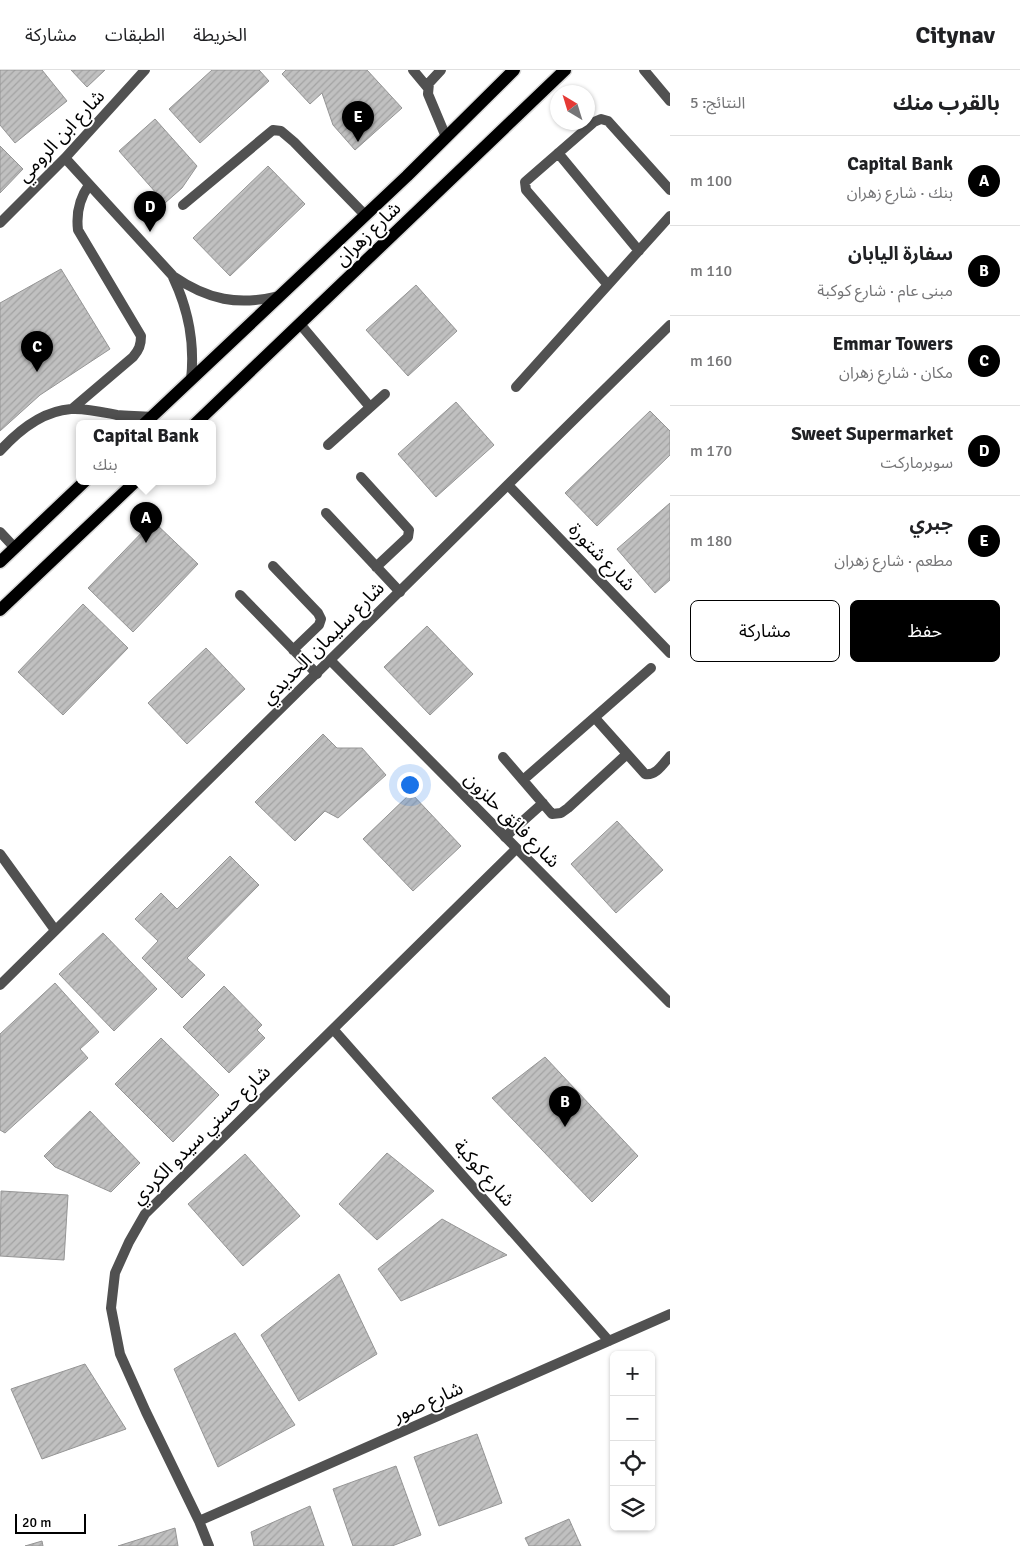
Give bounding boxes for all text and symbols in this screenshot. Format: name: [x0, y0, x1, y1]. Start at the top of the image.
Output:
text: Citynav: [916, 20, 995, 50]
text: مشاركة: [25, 24, 77, 46]
text: الطبقات: [105, 24, 165, 46]
text: الخريطة: [193, 24, 247, 46]
street label: شارع ابن الرومي: [12, 85, 112, 189]
north arrow: [550, 85, 595, 130]
text: بالقرب منك: [893, 90, 1000, 116]
text: النتائج: 5: [690, 93, 745, 113]
pin: E: [342, 101, 374, 142]
text: Capital Bank: [847, 152, 953, 176]
text: 100 m: [690, 171, 732, 191]
text: A: [979, 171, 989, 191]
text: بنك · شارع زهران: [847, 183, 953, 203]
pin: D: [134, 191, 166, 232]
street label: شارع زهران: [330, 197, 407, 272]
text: سفارة اليابان: [848, 242, 953, 266]
text: 110 m: [690, 261, 732, 281]
text: B: [979, 261, 989, 281]
text: مبنى عام · شارع كوكبة: [817, 281, 953, 301]
pin: C: [21, 331, 53, 372]
text: Emmar Towers: [832, 332, 953, 356]
text: 160 m: [690, 351, 732, 371]
text: C: [979, 351, 989, 371]
text: مكان · شارع زهران: [839, 363, 953, 383]
popup: [76, 420, 216, 485]
text: Sweet Supermarket: [791, 422, 953, 446]
text: Capital Bank: [93, 424, 199, 448]
text: 170 m: [690, 441, 732, 461]
text: D: [979, 441, 989, 461]
text: سوبرماركت: [881, 453, 953, 473]
text: بنك: [93, 455, 118, 475]
pin: A: [130, 502, 162, 543]
text: جبري: [910, 512, 953, 536]
street label: شارع شتورة: [563, 518, 641, 597]
text: 180 m: [690, 531, 732, 551]
text: E: [979, 531, 989, 551]
text: مطعم · شارع زهران: [834, 551, 953, 571]
street label: شارع سليمان الحديدي: [256, 576, 391, 711]
button: مشاركة: [690, 600, 840, 662]
button: حفظ: [850, 600, 1000, 662]
street label: شارع فائق حلزون: [458, 767, 565, 874]
your location: [397, 772, 423, 798]
street label: شارع حسني سيدو الكردي: [126, 1060, 278, 1212]
pin: B: [549, 1086, 581, 1127]
street label: شارع كوكبة: [447, 1134, 520, 1212]
map controls: [610, 1351, 655, 1531]
button: +: [610, 1351, 655, 1396]
street label: شارع صور: [388, 1376, 467, 1429]
button: −: [610, 1396, 655, 1441]
button: locate: [610, 1441, 655, 1486]
button: layers: [610, 1486, 655, 1531]
scale bar: [15, 1511, 86, 1534]
text: 20 m: [22, 1514, 51, 1531]

